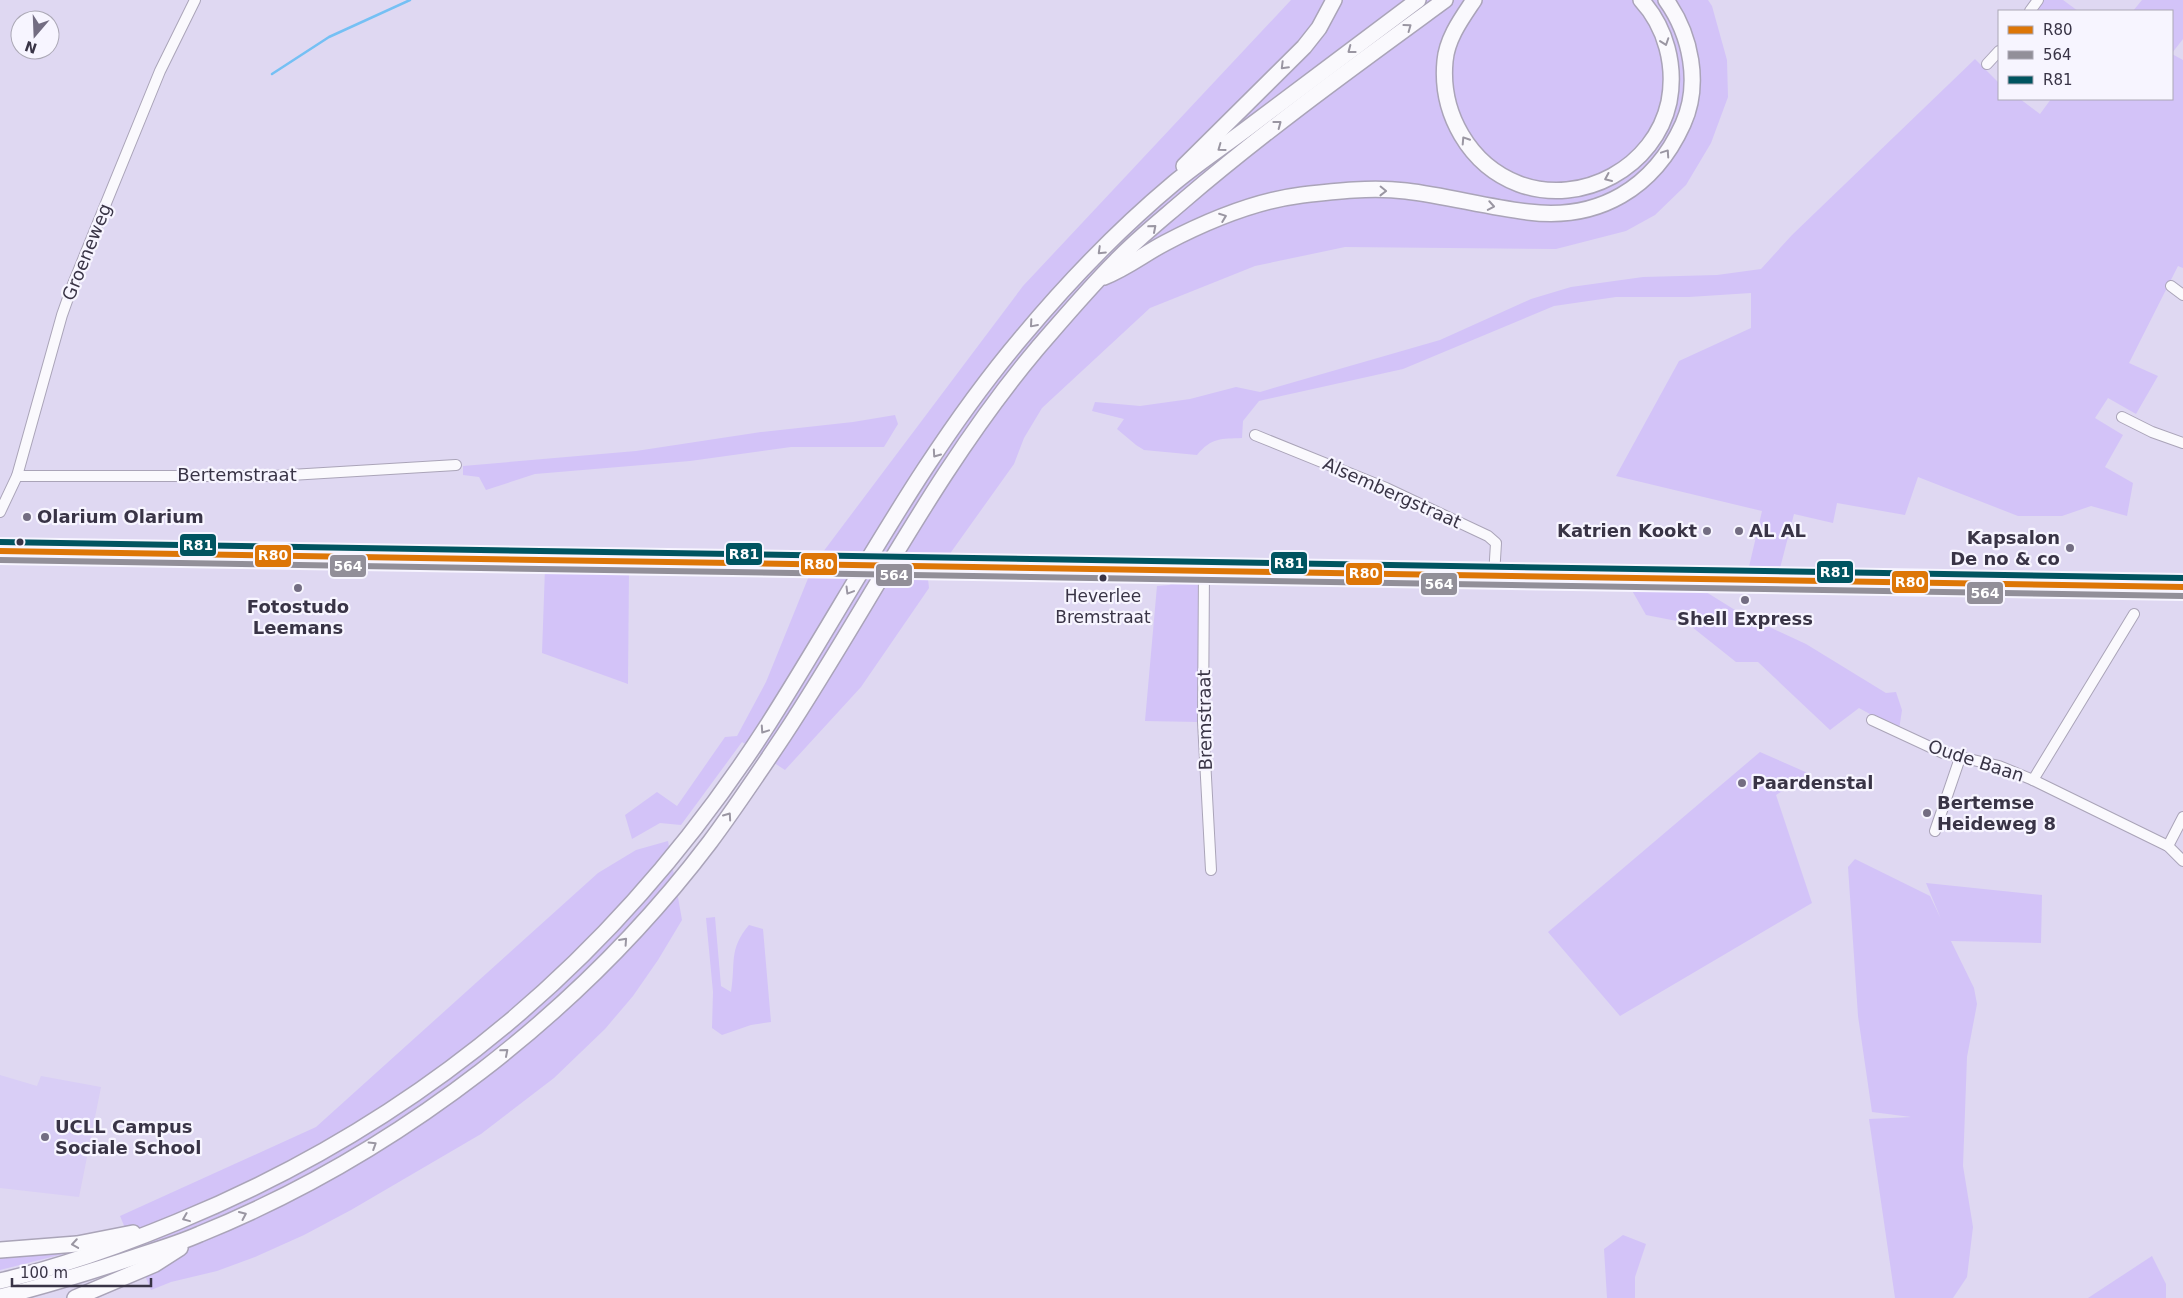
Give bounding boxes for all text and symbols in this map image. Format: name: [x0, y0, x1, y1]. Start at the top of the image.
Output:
north arrow: [10, 10, 60, 60]
legend: [1998, 10, 2173, 100]
text: R80: [2043, 21, 2073, 39]
one-way arrow: [1402, 24, 1412, 33]
one-way arrow: [1659, 37, 1669, 46]
text: N: [23, 38, 39, 57]
one-way arrow: [1348, 45, 1357, 53]
text: 564: [2043, 46, 2072, 64]
one-way arrow: [1281, 61, 1290, 70]
text: R81: [2043, 71, 2073, 89]
one-way arrow: [1272, 121, 1282, 130]
one-way arrow: [1461, 137, 1471, 146]
one-way arrow: [1217, 142, 1227, 151]
one-way arrow: [1660, 149, 1670, 158]
one-way arrow: [1604, 172, 1613, 183]
one-way arrow: [1379, 186, 1387, 196]
street label: Groeneweg: [58, 200, 116, 303]
one-way arrow: [1486, 200, 1495, 210]
one-way arrow: [1219, 212, 1227, 222]
one-way arrow: [1147, 224, 1156, 233]
one-way arrow: [1098, 245, 1107, 254]
one-way arrow: [1030, 318, 1039, 327]
one-way arrow: [933, 448, 942, 458]
street label: Alsembergstraat: [1320, 453, 1465, 532]
street label: Bertemstraat: [177, 464, 297, 485]
place label: Olarium Olarium: [37, 506, 204, 527]
marker: Olarium Olarium: [21, 511, 33, 523]
place label: Katrien Kookt: [1557, 520, 1697, 541]
place label: AL AL: [1749, 520, 1806, 541]
marker: Katrien Kookt: [1701, 525, 1713, 537]
marker: AL AL: [1733, 525, 1745, 537]
place label: Kapsalon De no & co: [1950, 527, 2060, 569]
line badge: R81: [179, 533, 217, 557]
unlabelled marker: [15, 537, 25, 547]
text: R81: [183, 537, 213, 553]
line badge: R81: [725, 542, 763, 566]
marker: Kapsalon De no & co: [2064, 542, 2076, 554]
line badge: R80: [254, 544, 292, 568]
text: R81: [729, 546, 759, 562]
text: R80: [258, 547, 288, 563]
line badge: R81: [1270, 551, 1308, 575]
line badge: R80: [800, 552, 838, 576]
line badge: 564: [329, 554, 367, 578]
text: R81: [1274, 555, 1304, 571]
text: R80: [804, 556, 834, 572]
text: 564: [333, 558, 363, 574]
line badge: R81: [1816, 560, 1854, 584]
line badge: R80: [1345, 562, 1383, 586]
line badge: 564: [875, 563, 913, 587]
text: R81: [1820, 564, 1850, 580]
text: R80: [1349, 565, 1379, 581]
text: 564: [879, 567, 909, 583]
line badge: R80: [1891, 570, 1929, 594]
line badge: 564: [1420, 572, 1458, 596]
marker: Heverlee Bremstraat: [1098, 573, 1108, 583]
text: R80: [1895, 574, 1925, 590]
text: 564: [1424, 576, 1454, 592]
line badge: 564: [1966, 581, 2004, 605]
marker: Fotostudo Leemans: [292, 582, 304, 594]
text: 564: [1970, 585, 2000, 601]
one-way arrow: [846, 586, 856, 595]
place label: Heverlee Bremstraat: [1055, 586, 1151, 627]
marker: Shell Express: [1739, 594, 1751, 606]
place label: Fotostudo Leemans: [247, 596, 349, 638]
place label: Shell Express: [1677, 608, 1813, 629]
street label: Bremstraat: [1193, 669, 1216, 771]
one-way arrow: [761, 724, 770, 733]
street label: Oude Baan: [1926, 735, 2027, 786]
place label: Paardenstal: [1752, 772, 1873, 793]
marker: Paardenstal: [1736, 777, 1748, 789]
place label: Bertemse Heideweg 8: [1937, 792, 2056, 834]
marker: Bertemse Heideweg 8: [1921, 807, 1933, 819]
one-way arrow: [722, 812, 731, 822]
one-way arrow: [618, 938, 627, 947]
one-way arrow: [500, 1049, 509, 1058]
place label: UCLL Campus Sociale School: [55, 1116, 201, 1158]
marker: UCLL Campus Sociale School: [39, 1131, 51, 1143]
one-way arrow: [367, 1142, 376, 1152]
one-way arrow: [238, 1211, 247, 1222]
one-way arrow: [182, 1212, 191, 1223]
one-way arrow: [70, 1238, 79, 1248]
scale bar: [12, 1256, 151, 1288]
text: 100 m: [20, 1264, 68, 1282]

